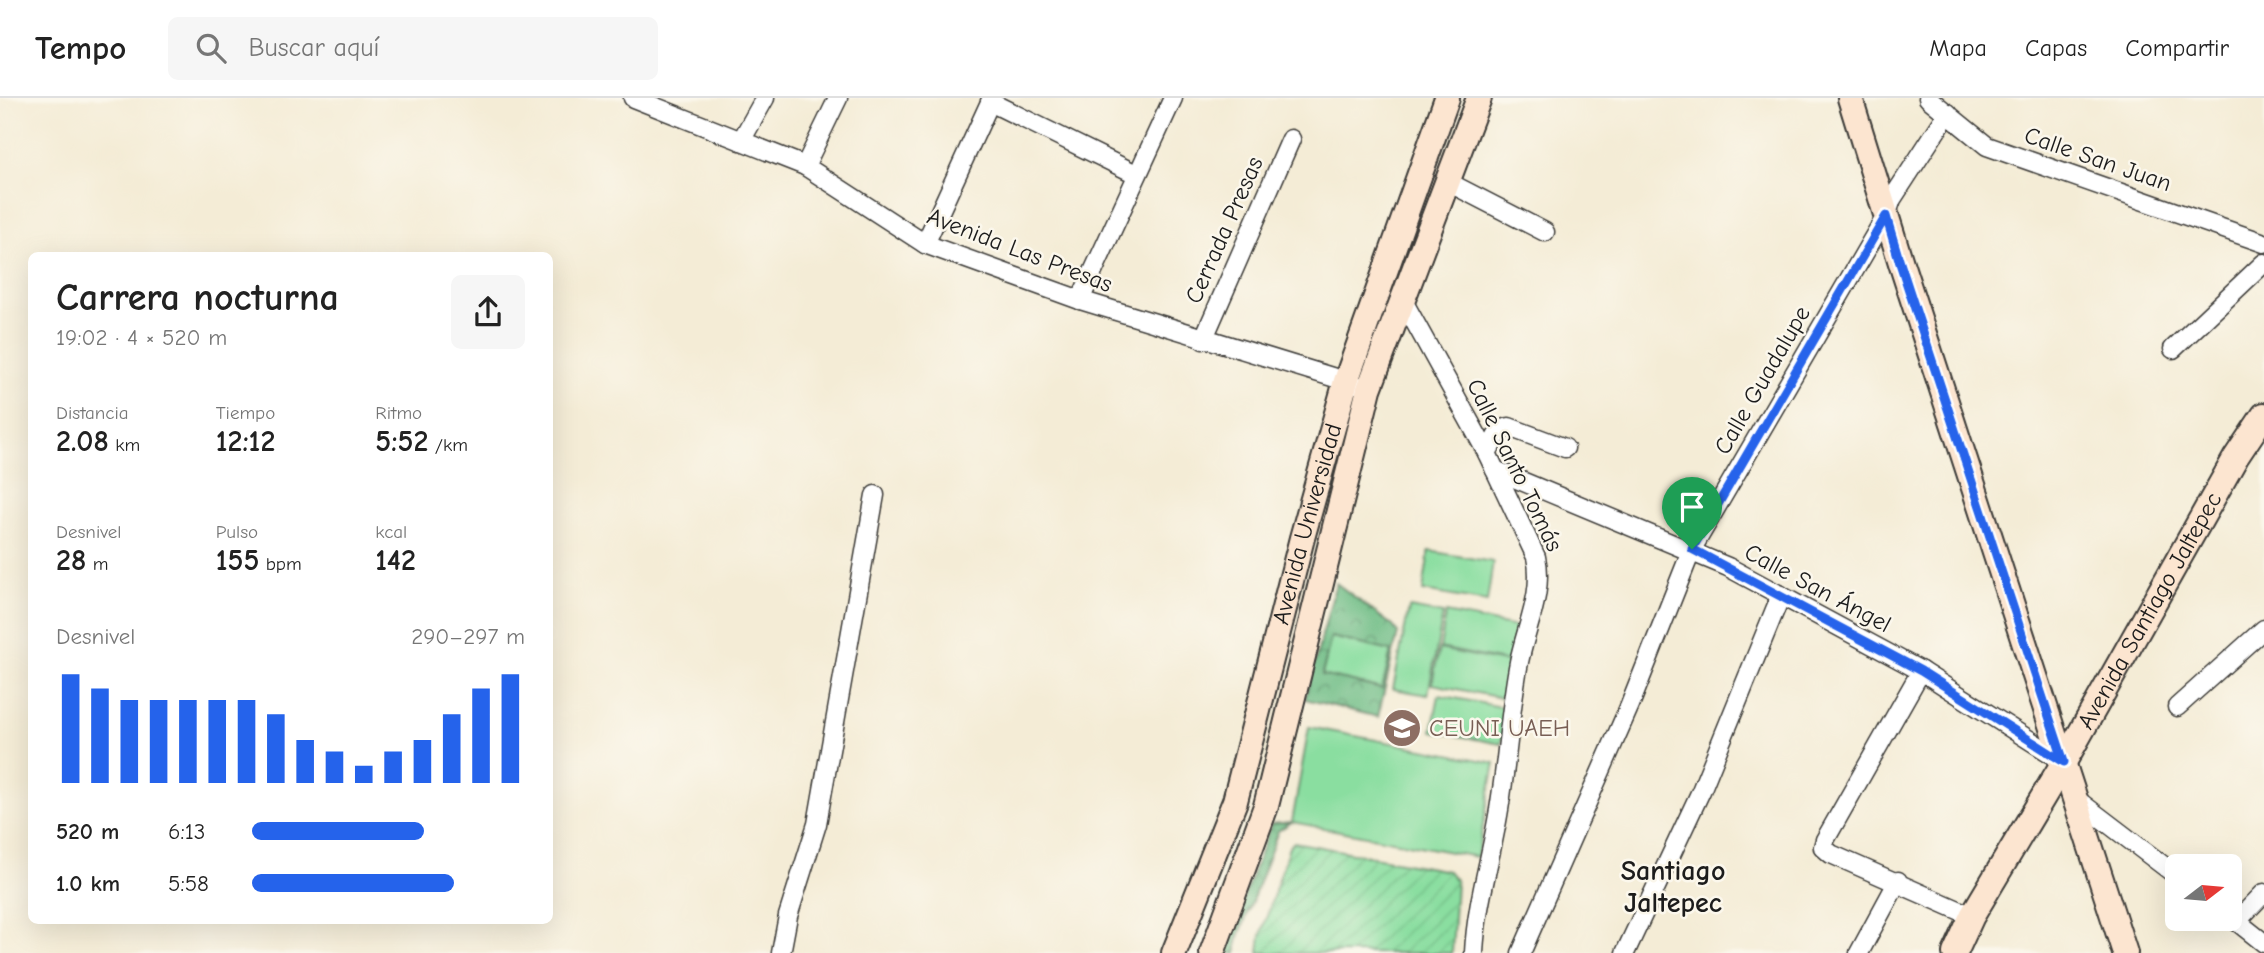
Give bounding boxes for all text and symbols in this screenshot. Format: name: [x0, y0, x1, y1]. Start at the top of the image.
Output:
search box: [168, 17, 658, 80]
text: Tempo: [35, 29, 126, 67]
icon: search: [192, 29, 230, 67]
text: Buscar aquí: [248, 33, 380, 63]
text: Mapa: [1929, 34, 1987, 62]
text: Capas: [2025, 34, 2087, 62]
text: Compartir: [2125, 34, 2229, 62]
street label: Calle San Juan: [2021, 121, 2175, 197]
street label: Cerrada Presas: [1179, 152, 1269, 308]
street label: Avenida Las Presas: [923, 202, 1117, 298]
button: share: [451, 275, 525, 349]
text: Carrera nocturna: [56, 276, 339, 320]
street label: Calle Guadalupe: [1708, 301, 1816, 459]
text: 19:02 · 4 × 520 m: [56, 324, 227, 351]
street label: Calle Santo Tomás: [1461, 374, 1569, 556]
text: Distancia: [56, 402, 129, 424]
text: Tiempo: [216, 402, 275, 424]
text: Ritmo: [375, 402, 422, 424]
street label: Avenida Universidad: [1267, 420, 1347, 627]
text: 2.08: [56, 424, 109, 459]
text: 12:12: [216, 424, 275, 459]
text: 5:52: [375, 424, 428, 459]
text: km: [109, 434, 140, 456]
text: /km: [428, 434, 468, 456]
pin: [1662, 477, 1722, 549]
street label: Avenida Santiago Jaltepec: [2071, 487, 2227, 734]
icon: arrive: [1673, 488, 1711, 526]
text: Desnivel: [56, 521, 121, 543]
text: Pulso: [216, 521, 258, 543]
text: kcal: [375, 521, 407, 543]
street label: Calle San Ángel: [1740, 538, 1896, 638]
text: 28: [56, 543, 86, 578]
text: 155: [216, 543, 259, 578]
text: 142: [375, 543, 416, 578]
text: m: [86, 553, 108, 575]
text: bpm: [259, 553, 302, 575]
text: Desnivel: [56, 623, 135, 650]
text: 290–297 m: [411, 623, 525, 650]
school or university icon: CEUNI UAEH: [1381, 707, 1423, 749]
place label: CEUNI UAEH: [1429, 714, 1570, 742]
text: 520 m: [56, 818, 119, 845]
text: 6:13: [168, 818, 205, 845]
north arrow: [2165, 854, 2242, 931]
map controls: [2165, 854, 2242, 931]
district label: Santiago Jaltepec: [1621, 855, 1725, 919]
text: 1.0 km: [56, 870, 120, 897]
text: 5:58: [168, 870, 209, 897]

